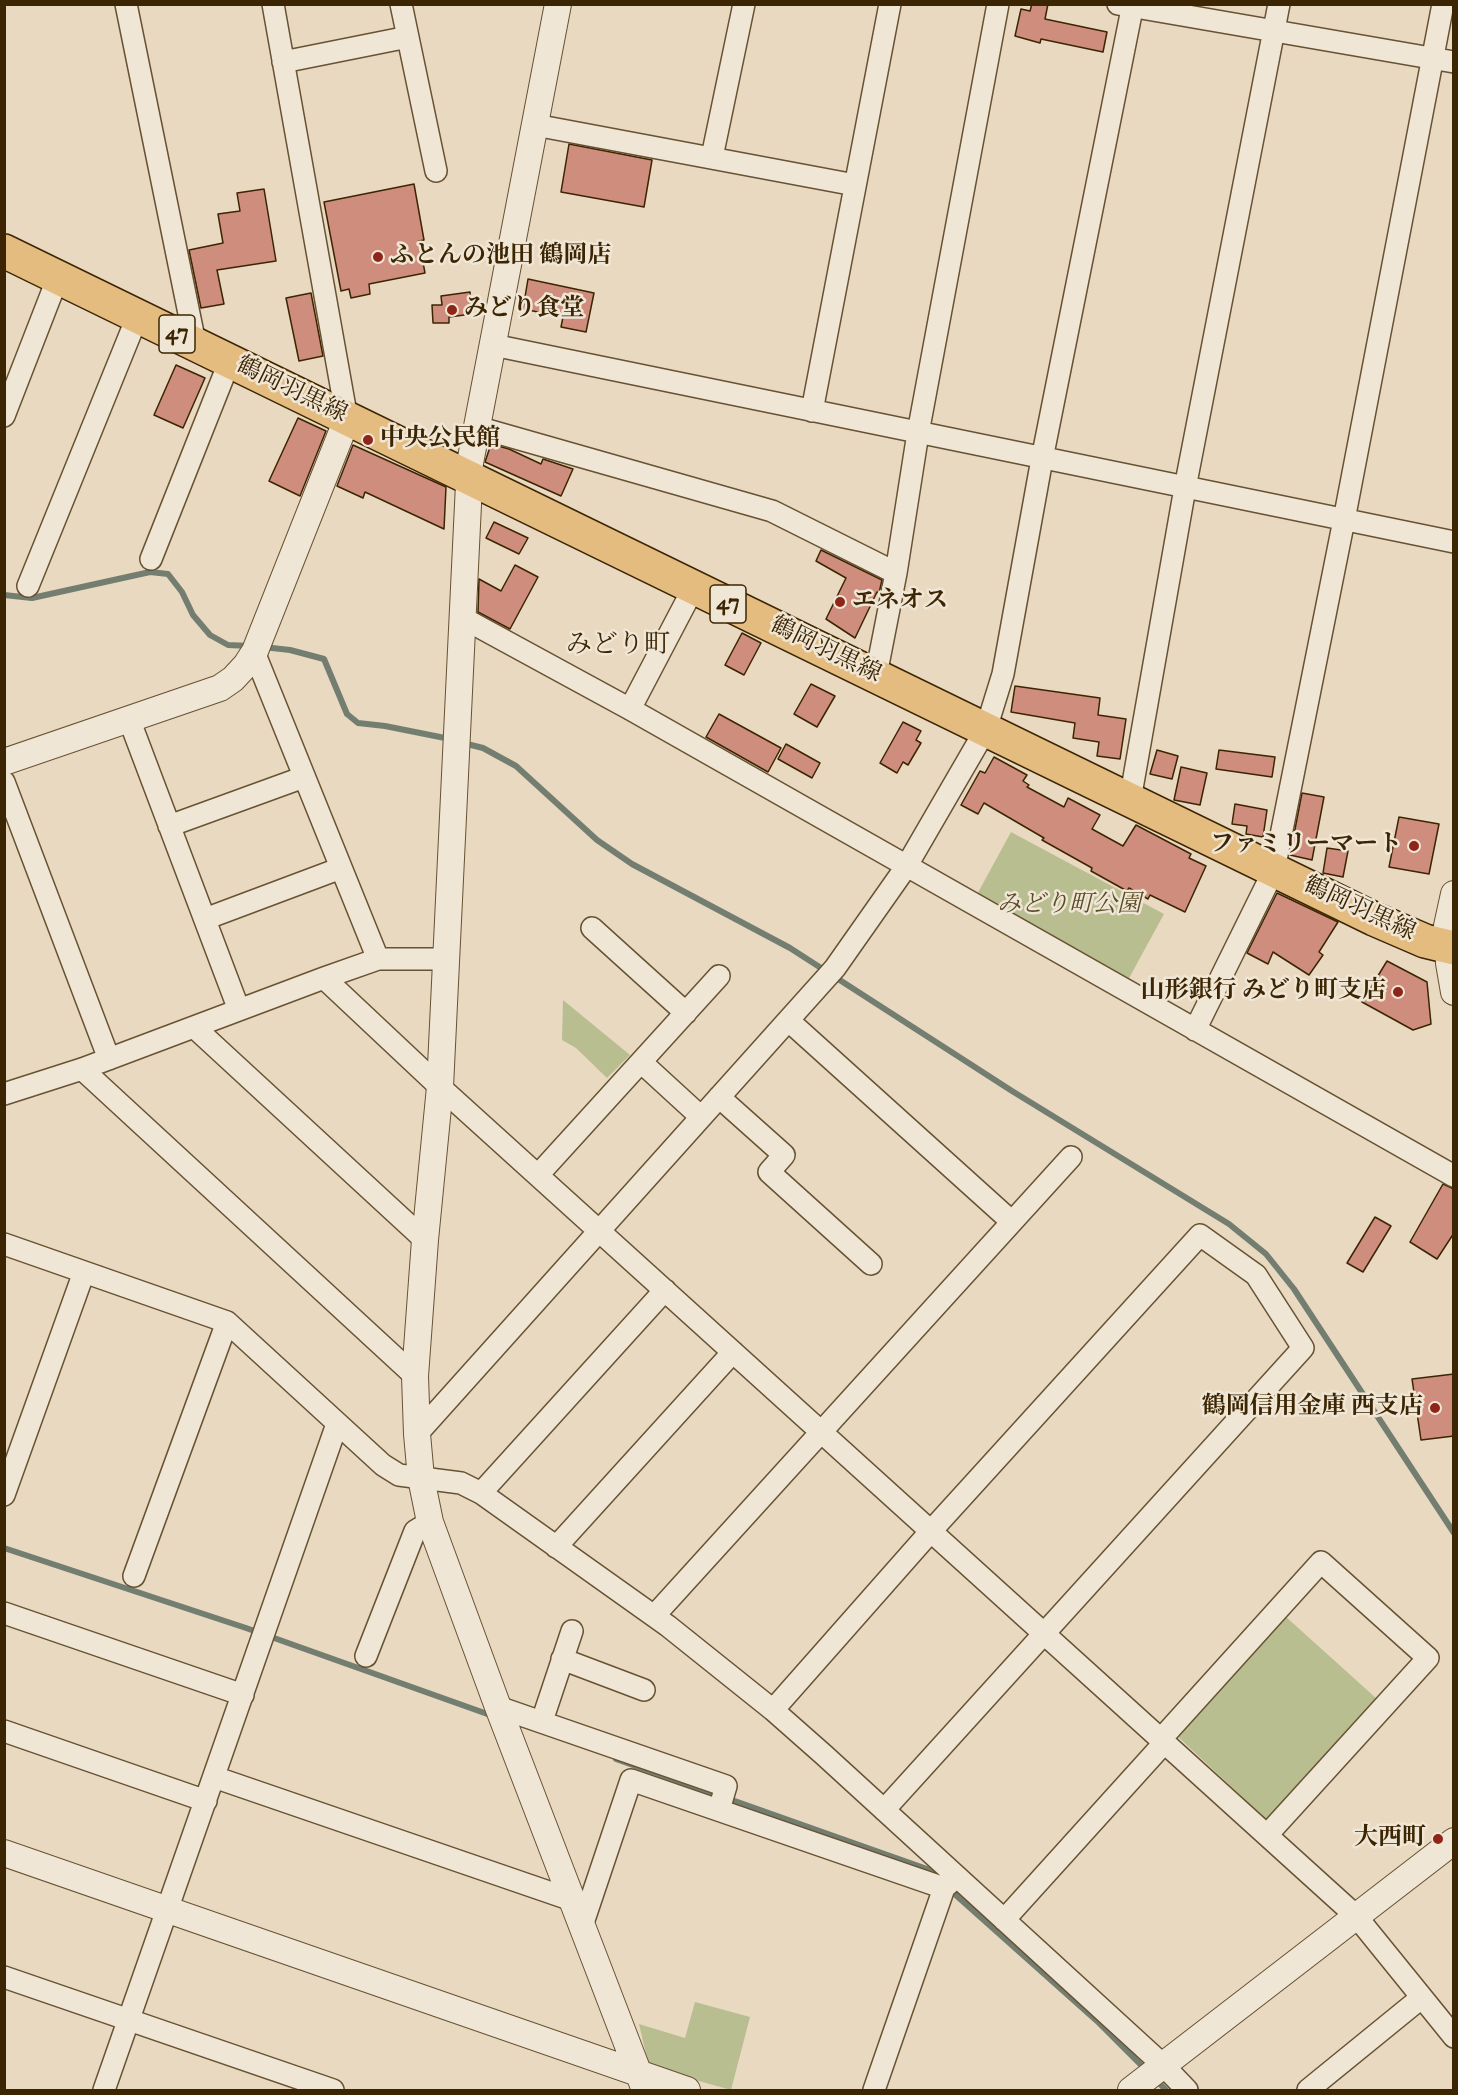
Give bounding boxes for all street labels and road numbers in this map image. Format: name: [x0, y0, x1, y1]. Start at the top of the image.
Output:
road number: 47: [159, 315, 195, 353]
street label: 鶴岡羽黒線: [231, 352, 351, 430]
road number: 47: [710, 585, 746, 623]
street label: 鶴岡羽黒線: [765, 612, 885, 690]
street label: 鶴岡羽黒線: [1299, 872, 1419, 948]

